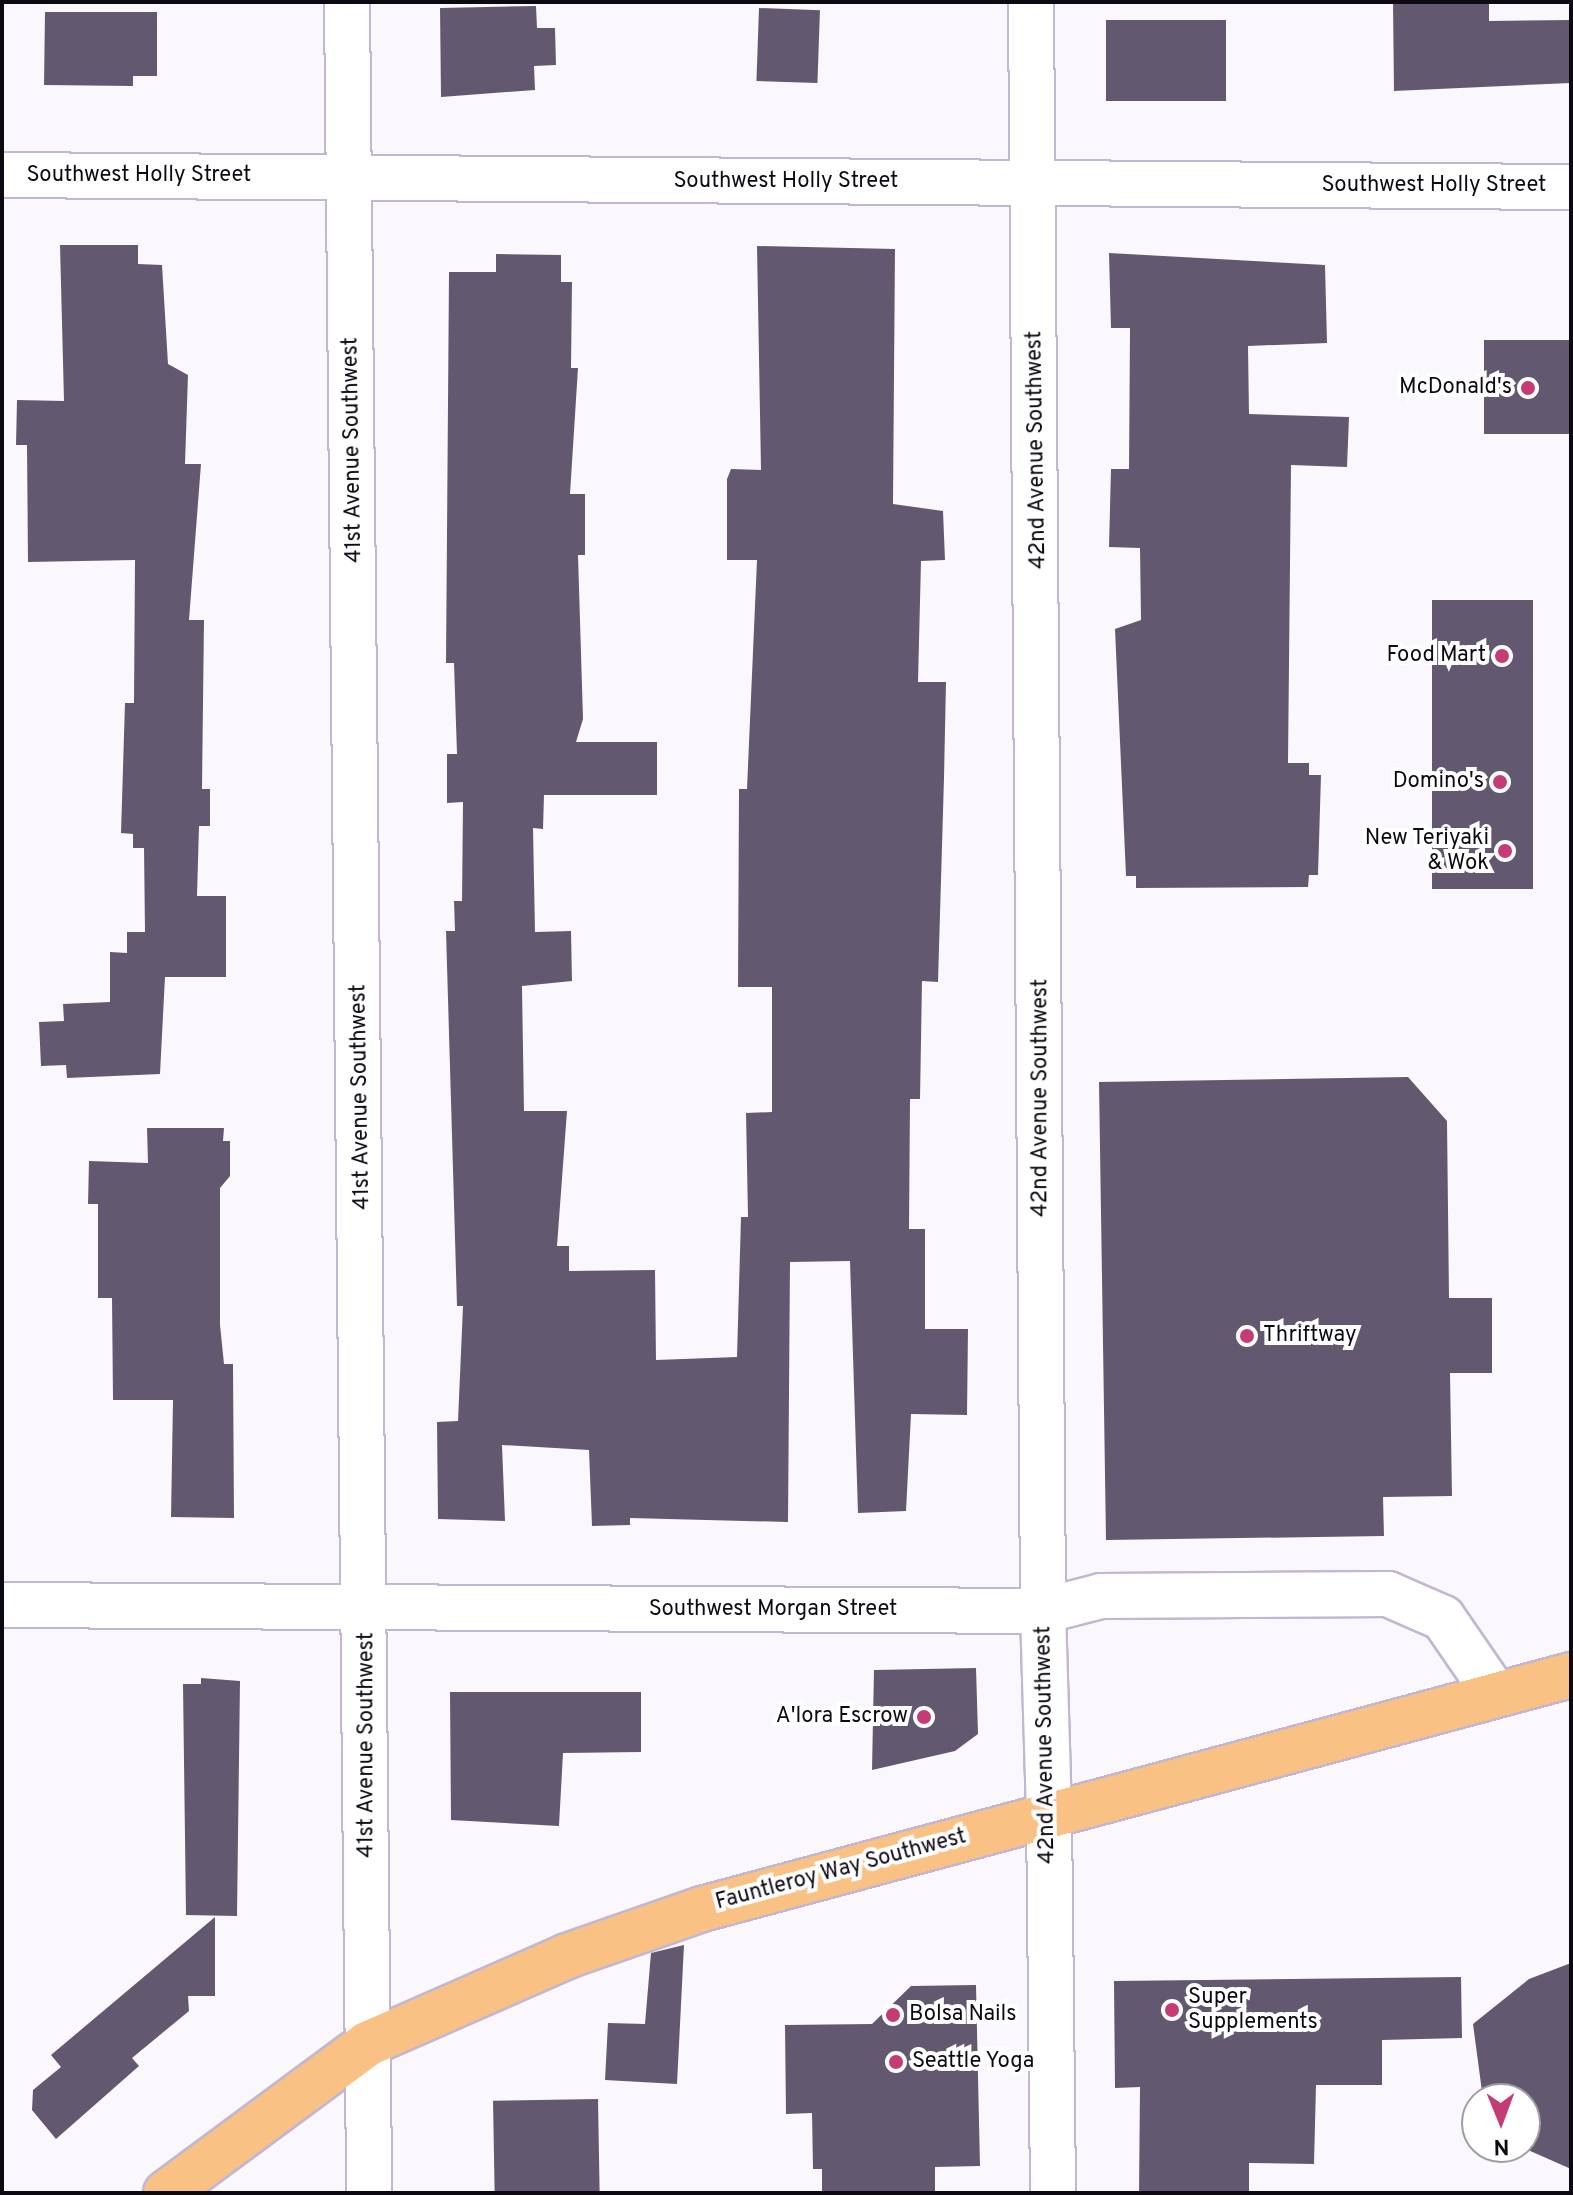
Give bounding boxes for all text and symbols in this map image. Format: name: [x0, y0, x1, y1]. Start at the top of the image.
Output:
street label: Southwest Holly Street: [27, 163, 251, 189]
street label: Southwest Holly Street: [674, 169, 898, 195]
street label: Southwest Holly Street: [1322, 173, 1546, 199]
street label: 42nd Avenue Southwest: [1022, 330, 1052, 570]
street label: 41st Avenue Southwest: [338, 336, 368, 564]
place label: McDonald's: [1399, 375, 1512, 401]
marker: McDonald's: [1519, 379, 1537, 397]
place label: Food Mart: [1387, 643, 1486, 669]
marker: Food Mart: [1493, 647, 1511, 665]
place label: Domino's: [1393, 769, 1484, 795]
marker: Domino's: [1491, 773, 1509, 791]
place label: New Teriyaki & Wok: [1364, 825, 1489, 876]
marker: New Teriyaki & Wok: [1496, 842, 1514, 860]
street label: 42nd Avenue Southwest: [1028, 978, 1054, 1218]
street label: 41st Avenue Southwest: [346, 983, 376, 1211]
place label: Thriftway: [1263, 1323, 1357, 1349]
marker: Thriftway: [1238, 1327, 1256, 1345]
street label: Southwest Morgan Street: [649, 1597, 897, 1623]
street label: 42nd Avenue Southwest: [1031, 1625, 1061, 1865]
street label: 41st Avenue Southwest: [354, 1632, 380, 1858]
place label: A'lora Escrow: [776, 1704, 908, 1730]
marker: A'lora Escrow: [915, 1708, 933, 1726]
street label: Fauntleroy Way Southwest: [713, 1824, 969, 1916]
place label: Super Supplements: [1188, 1984, 1318, 2036]
marker: Super Supplements: [1163, 2001, 1181, 2019]
place label: Bolsa Nails: [909, 2002, 1017, 2028]
marker: Bolsa Nails: [884, 2006, 902, 2024]
place label: Seattle Yoga: [912, 2049, 1035, 2075]
marker: Seattle Yoga: [887, 2053, 905, 2071]
north arrow: [1461, 2083, 1541, 2163]
text: N: [1493, 2132, 1510, 2159]

